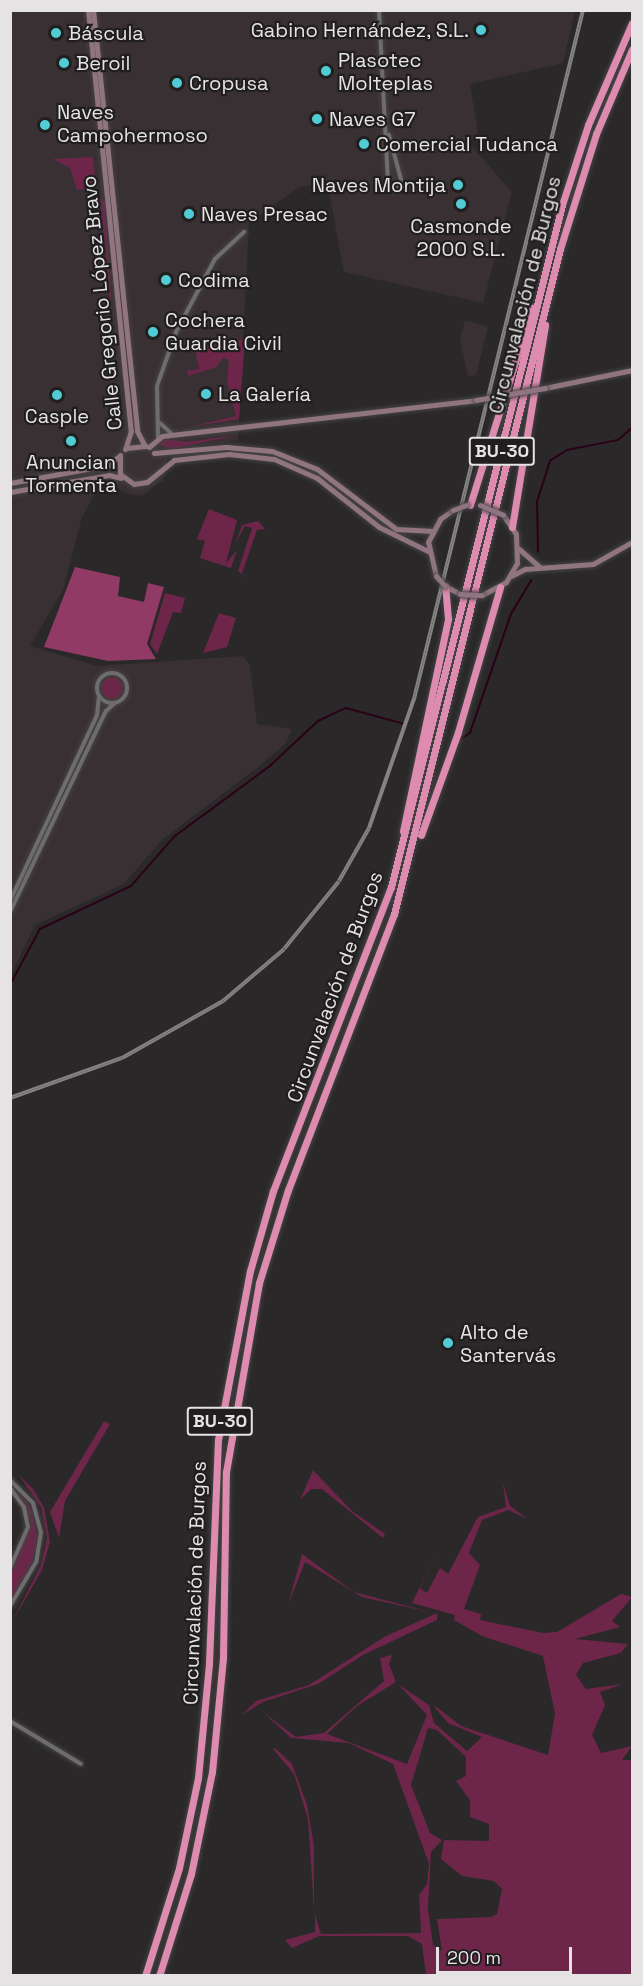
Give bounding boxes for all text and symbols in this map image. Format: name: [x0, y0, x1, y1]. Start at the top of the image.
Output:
place label: Gabino Hernández, S.L.: [250, 18, 469, 42]
place label: Báscula: [68, 21, 144, 45]
marker: Gabino Hernández, S.L.: [474, 23, 488, 37]
marker: Báscula: [49, 26, 63, 40]
place label: Plasotec Molteplas: [338, 48, 433, 95]
place label: Beroil: [76, 51, 130, 75]
marker: Beroil: [57, 56, 71, 70]
marker: Plasotec Molteplas: [319, 64, 333, 78]
place label: Cropusa: [189, 71, 268, 95]
marker: Cropusa: [170, 76, 184, 90]
place label: Naves Campohermoso: [57, 101, 208, 148]
place label: Naves G7: [329, 107, 416, 131]
marker: Naves G7: [310, 112, 324, 126]
marker: Naves Campohermoso: [38, 118, 52, 132]
place label: Comercial Tudanca: [376, 132, 558, 156]
marker: Comercial Tudanca: [357, 137, 371, 151]
place label: Naves Montija: [312, 173, 446, 197]
street label: Circunvalación de Burgos: [484, 174, 566, 416]
street label: Calle Gregorio López Bravo: [77, 175, 127, 431]
marker: Naves Montija: [451, 178, 465, 192]
marker: Casmonde 2000 S.L.: [454, 197, 468, 211]
place label: Naves Presac: [201, 202, 328, 226]
marker: Naves Presac: [182, 207, 196, 221]
place label: Casmonde 2000 S.L.: [410, 214, 512, 261]
place label: Codima: [178, 268, 250, 292]
marker: Codima: [159, 273, 173, 287]
place label: Cochera Guardia Civil: [165, 308, 282, 355]
marker: Cochera Guardia Civil: [146, 325, 160, 339]
place label: La Galería: [218, 382, 311, 406]
marker: La Galería: [199, 387, 213, 401]
marker: Casple: [50, 388, 64, 402]
place label: Casple: [25, 404, 89, 428]
marker: Anuncian Tormenta: [64, 434, 78, 448]
road number: BU-30: [468, 436, 536, 466]
place label: Anuncian Tormenta: [25, 450, 117, 497]
street label: Circunvalación de Burgos: [282, 868, 388, 1106]
place label: Alto de Santervás: [460, 1320, 556, 1367]
marker: Alto de Santervás: [441, 1336, 455, 1350]
road number: BU-30: [186, 1406, 254, 1436]
street label: Circunvalación de Burgos: [179, 1461, 211, 1705]
scale bar: [439, 1935, 576, 1973]
text: 200 m: [447, 1946, 501, 1969]

